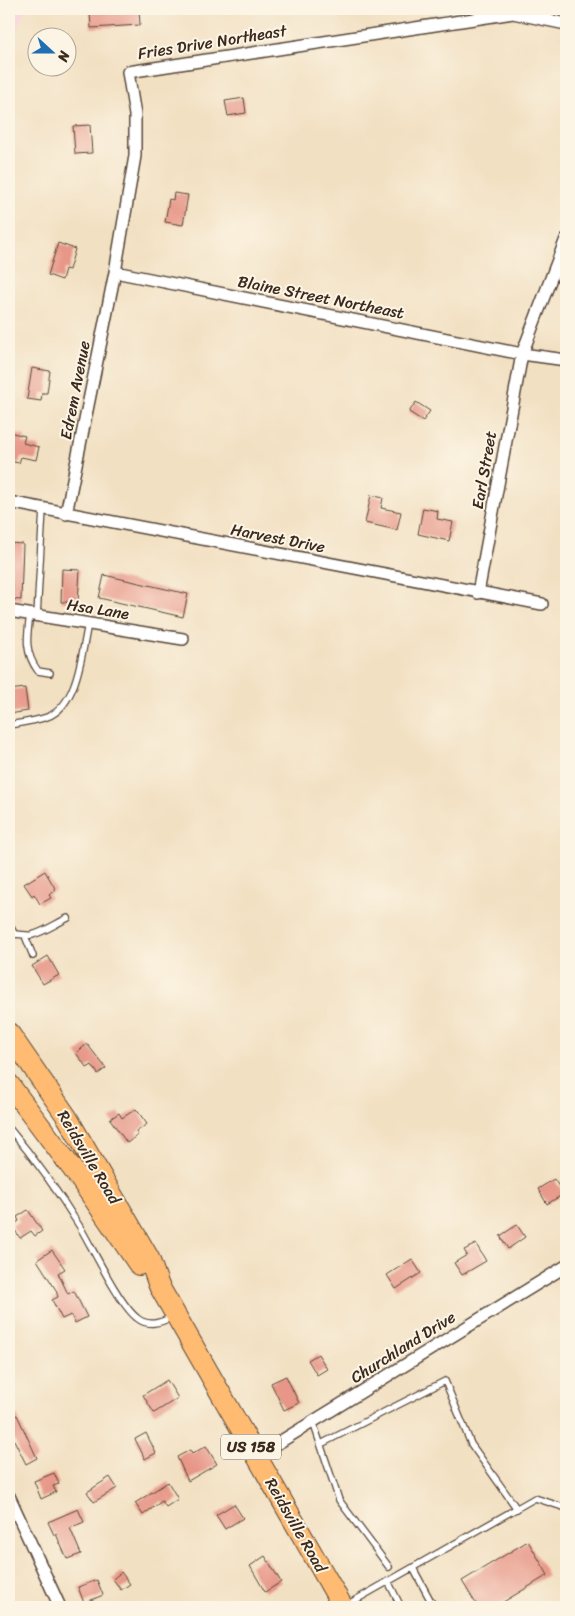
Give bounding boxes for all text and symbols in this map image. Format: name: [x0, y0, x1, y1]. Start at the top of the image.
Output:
street label: Fries Drive Northeast: [136, 16, 289, 68]
north arrow: [28, 28, 78, 78]
text: N: [50, 47, 77, 66]
street label: Blaine Street Northeast: [235, 267, 407, 327]
street label: Edrem Avenue: [51, 338, 99, 442]
street label: Earl Street: [463, 429, 505, 511]
street label: Harvest Drive: [228, 515, 328, 561]
street label: Hsa Lane: [65, 590, 131, 628]
street label: Reidsville Road: [49, 1104, 129, 1211]
street label: Churchland Drive: [344, 1303, 462, 1391]
road number: US 158: [221, 1434, 281, 1460]
street label: Reidsville Road: [257, 1472, 336, 1579]

